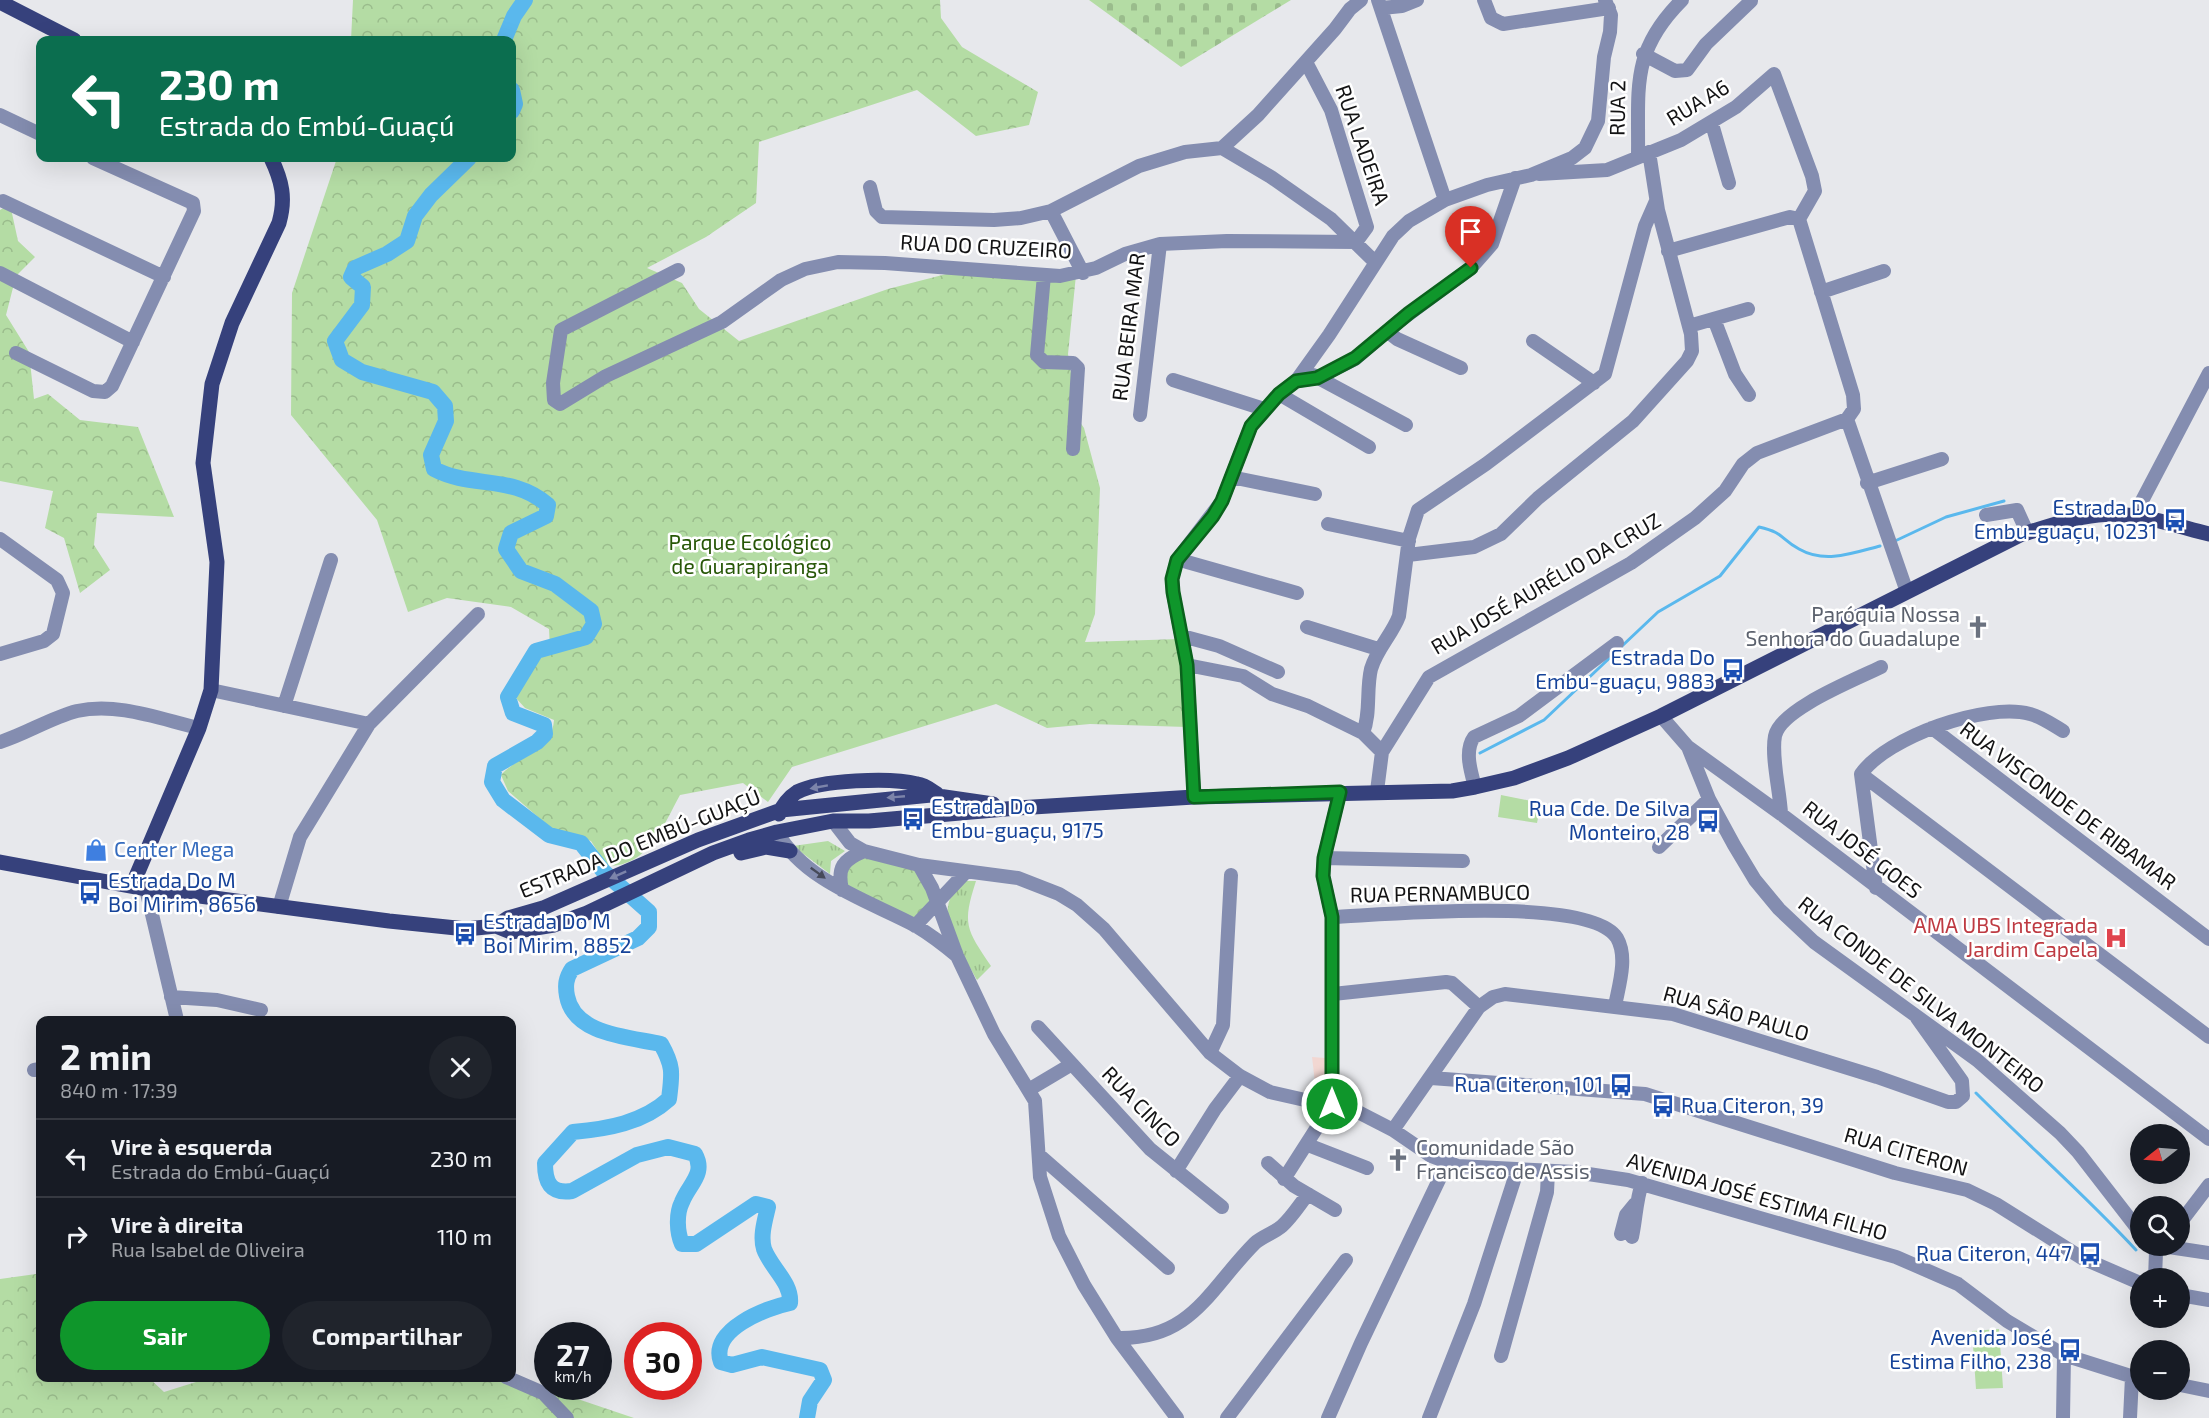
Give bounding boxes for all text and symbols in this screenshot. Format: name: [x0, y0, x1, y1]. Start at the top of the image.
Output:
text: 230 m: [159, 58, 280, 108]
icon: left: [60, 60, 138, 138]
street label: RUA A6: [1661, 73, 1733, 130]
street label: RUA 2: [1604, 80, 1629, 136]
street label: RUA LADEIRA: [1331, 81, 1396, 208]
text: Estrada do Embú-Guaçú: [159, 109, 454, 141]
pin: [1445, 206, 1496, 268]
icon: arrive: [1454, 215, 1487, 248]
street label: RUA DO CRUZEIRO: [900, 229, 1073, 262]
street label: RUA BEIRA MAR: [1106, 251, 1149, 402]
place label: Estrada Do Embu-guaçu, 10231: [1974, 494, 2157, 545]
street label: RUA JOSÉ AURÉLIO DA CRUZ: [1426, 507, 1665, 659]
bus stop icon: Estrada Do Embu-guaçu, 10231: [2162, 507, 2188, 533]
park label: Parque Ecológico de Guarapiranga: [669, 529, 831, 578]
place label: Paróquia Nossa Senhora do Guadalupe: [1745, 601, 1960, 650]
church icon: Paróquia Nossa Senhora do Guadalupe: [1965, 614, 1991, 640]
place label: Estrada Do Embu-guaçu, 9883: [1535, 644, 1715, 695]
bus stop icon: Estrada Do Embu-guaçu, 9883: [1720, 657, 1746, 683]
street label: RUA VISCONDE DE RIBAMAR: [1956, 715, 2182, 894]
street label: ESTRADA DO EMBÚ-GUAÇÚ: [515, 783, 765, 904]
one-way arrow: [810, 783, 829, 792]
one-way arrow: [887, 792, 906, 802]
place label: Estrada Do Embu-guaçu, 9175: [931, 793, 1104, 844]
place label: Rua Cde. De Silva Monteiro, 28: [1529, 795, 1690, 844]
street label: RUA JOSÉ GOES: [1799, 795, 1927, 903]
bus stop icon: Estrada Do Embu-guaçu, 9175: [900, 806, 926, 832]
bus stop icon: Rua Cde. De Silva Monteiro, 28: [1695, 808, 1721, 834]
place label: Center Mega: [114, 836, 234, 861]
shop icon: Center Mega: [83, 837, 109, 863]
one-way arrow: [810, 866, 825, 878]
place label: Estrada Do M Boi Mirim, 8656: [108, 867, 256, 916]
one-way arrow: [609, 871, 627, 880]
street label: RUA PERNAMBUCO: [1350, 878, 1530, 907]
bus stop icon: Estrada Do M Boi Mirim, 8656: [77, 880, 103, 906]
street label: RUA CONDE DE SILVA MONTEIRO: [1794, 890, 2050, 1098]
place label: Estrada Do M Boi Mirim, 8852: [483, 908, 632, 957]
place label: AMA UBS Integrada Jardim Capela: [1914, 912, 2098, 961]
bus stop icon: Estrada Do M Boi Mirim, 8852: [452, 921, 478, 947]
hospital icon: AMA UBS Integrada Jardim Capela: [2103, 925, 2129, 951]
street label: RUA SÃO PAULO: [1661, 980, 1812, 1045]
text: 2 min: [60, 1034, 152, 1077]
button: close: [429, 1036, 492, 1099]
street label: RUA CINCO: [1098, 1061, 1187, 1151]
place label: Rua Citeron, 101: [1454, 1071, 1603, 1096]
position arrow: [1300, 1072, 1364, 1136]
bus stop icon: Rua Citeron, 101: [1608, 1072, 1634, 1098]
text: 840 m · 17:39: [60, 1078, 178, 1102]
place label: Rua Citeron, 39: [1681, 1092, 1824, 1117]
bus stop icon: Rua Citeron, 39: [1650, 1093, 1676, 1119]
street label: RUA CITERON: [1842, 1121, 1971, 1180]
north arrow: [2130, 1124, 2190, 1184]
map controls: [2130, 1124, 2190, 1400]
text: Vire à esquerda: [111, 1133, 272, 1159]
place label: Comunidade São Francisco de Assis: [1416, 1134, 1590, 1183]
icon: left: [60, 1142, 93, 1175]
text: 230 m: [430, 1145, 492, 1171]
street label: AVENIDA JOSÉ ESTIMA FILHO: [1624, 1146, 1891, 1245]
church icon: Comunidade São Francisco de Assis: [1385, 1147, 1411, 1173]
text: Estrada do Embú-Guaçú: [111, 1159, 330, 1183]
button: search: [2130, 1196, 2190, 1256]
text: Vire à direita: [111, 1211, 243, 1237]
icon: right: [60, 1220, 93, 1253]
text: 110 m: [437, 1223, 492, 1249]
text: Rua Isabel de Oliveira: [111, 1237, 305, 1261]
place label: Rua Citeron, 447: [1916, 1240, 2072, 1265]
bus stop icon: Rua Citeron, 447: [2077, 1241, 2103, 1267]
button: +: [2130, 1268, 2190, 1328]
button: Sair: [60, 1301, 270, 1370]
button: Compartilhar: [282, 1301, 492, 1370]
speed limit sign: 30: [624, 1322, 702, 1400]
place label: Avenida José Estima Filho, 238: [1889, 1324, 2052, 1373]
text: 27: [556, 1336, 590, 1372]
bus stop icon: Avenida José Estima Filho, 238: [2057, 1337, 2083, 1363]
button: −: [2130, 1340, 2190, 1400]
text: km/h: [554, 1367, 592, 1385]

